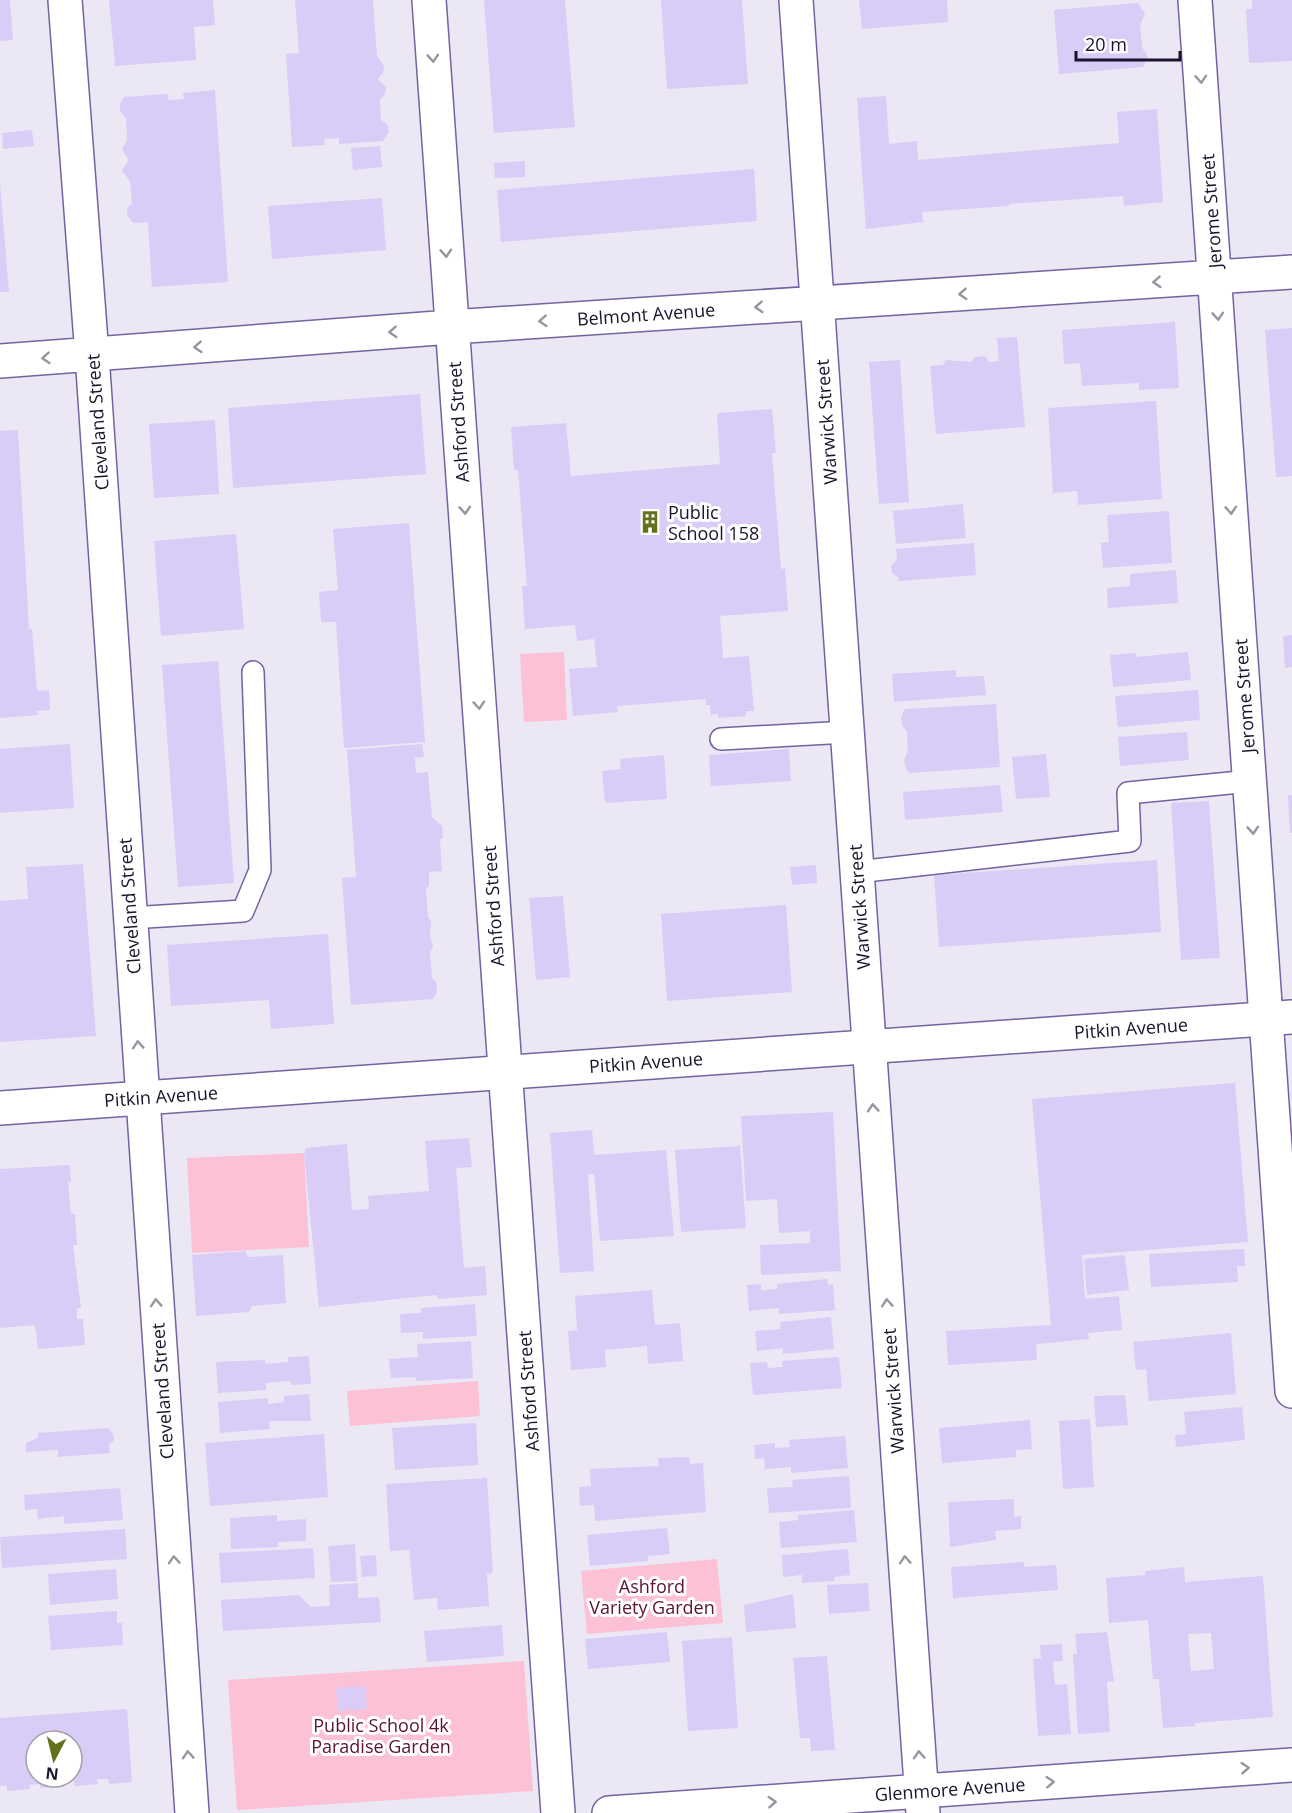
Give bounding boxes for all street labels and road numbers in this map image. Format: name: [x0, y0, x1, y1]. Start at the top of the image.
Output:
street label: Jerome Street: [1195, 153, 1227, 271]
street label: Belmont Avenue: [576, 297, 716, 331]
street label: Cleveland Street: [80, 353, 114, 491]
street label: Warwick Street: [810, 359, 842, 485]
street label: Ashford Street: [442, 361, 474, 483]
street label: Jerome Street: [1228, 638, 1260, 756]
street label: Cleveland Street: [112, 837, 146, 975]
street label: Warwick Street: [843, 844, 875, 970]
street label: Ashford Street: [477, 845, 509, 967]
street label: Pitkin Avenue: [1073, 1012, 1189, 1044]
street label: Pitkin Avenue: [588, 1046, 704, 1078]
street label: Pitkin Avenue: [103, 1080, 219, 1112]
street label: Cleveland Street: [145, 1322, 179, 1460]
street label: Warwick Street: [877, 1328, 909, 1454]
street label: Ashford Street: [512, 1330, 544, 1452]
street label: Glenmore Avenue: [874, 1772, 1026, 1806]

